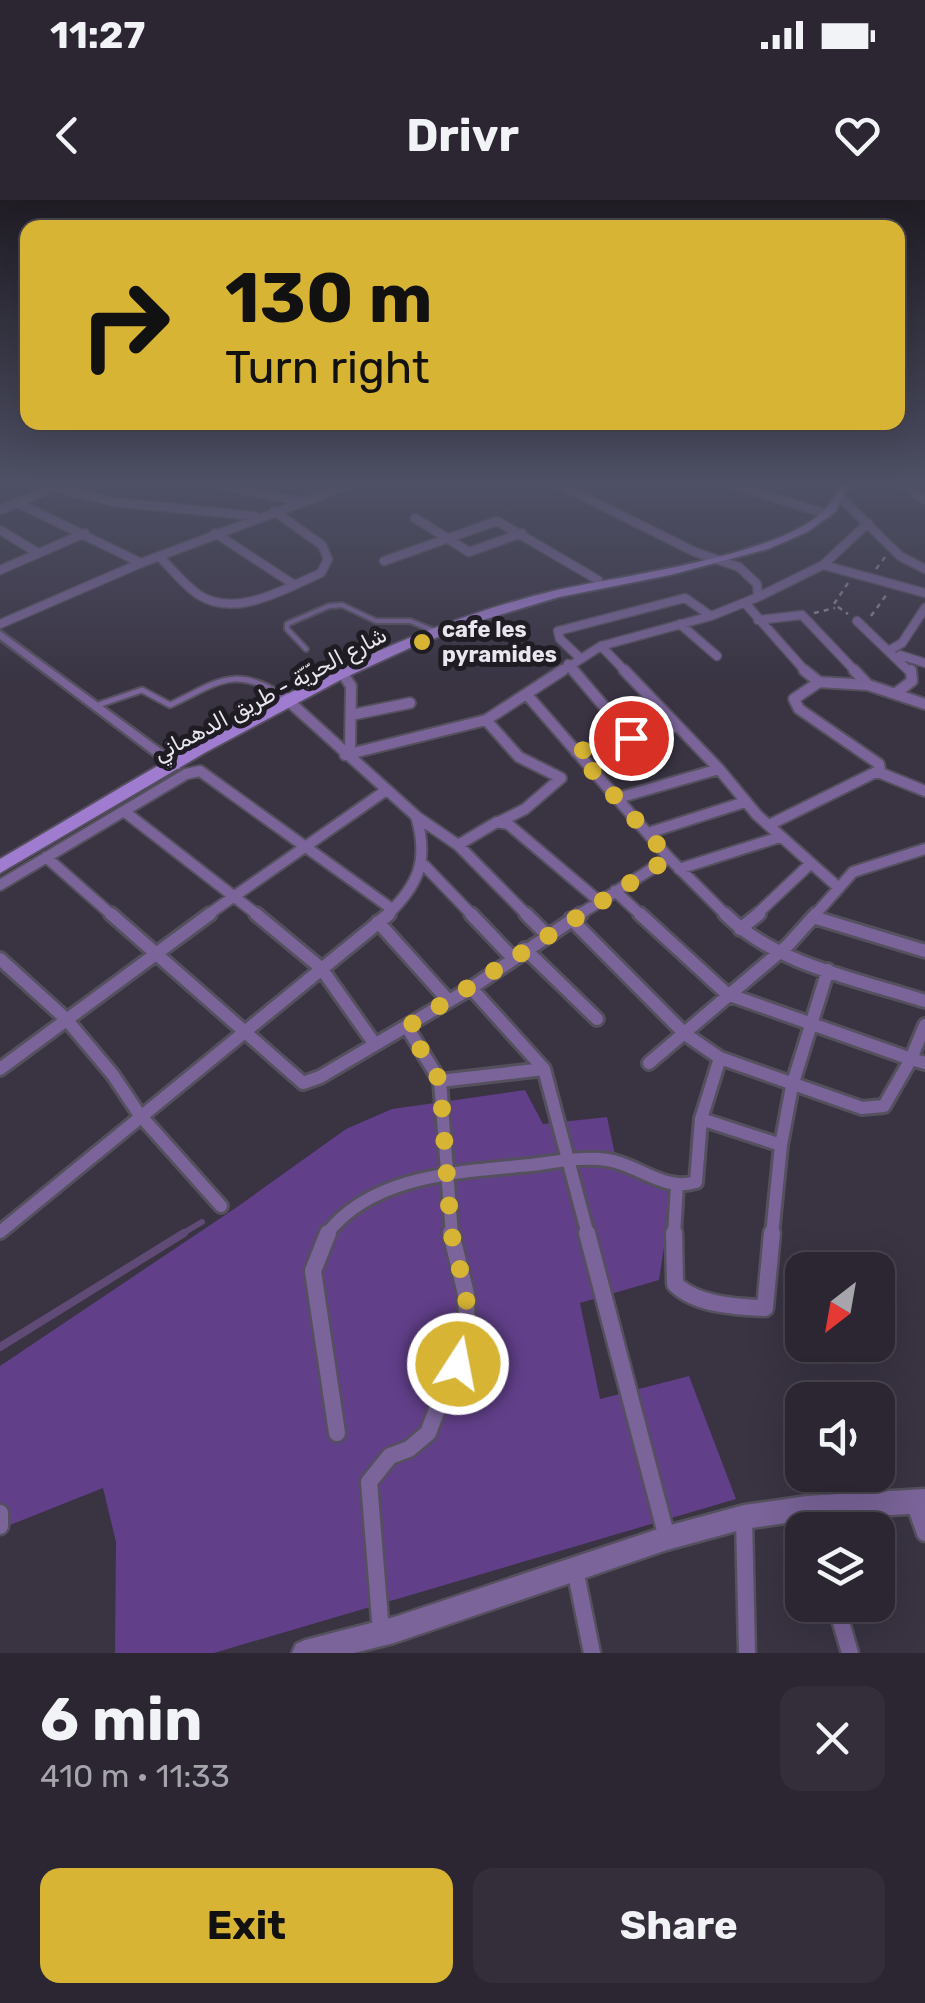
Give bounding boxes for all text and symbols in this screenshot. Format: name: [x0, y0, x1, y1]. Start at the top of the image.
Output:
text: 11:27: [50, 12, 145, 58]
icon: back: [40, 108, 95, 163]
icon: heart: [830, 108, 885, 163]
text: Drivr: [406, 109, 519, 162]
text: 130 m: [225, 257, 433, 340]
icon: right: [60, 260, 190, 390]
text: Turn right: [225, 341, 429, 394]
place label: cafe les pyramides: [442, 616, 557, 668]
street label: شارع الحرّيّة - طريق الدهماني: [149, 621, 393, 770]
marker: cafe les pyramides: [411, 631, 433, 653]
pin: [589, 696, 674, 781]
icon: arrive: [604, 711, 659, 766]
north arrow: [785, 1252, 895, 1362]
map controls: [785, 1252, 895, 1622]
position arrow: [406, 1312, 510, 1416]
button: sound: [785, 1382, 895, 1492]
button: layers: [785, 1512, 895, 1622]
text: 6 min: [40, 1684, 203, 1755]
button: close: [780, 1686, 885, 1791]
text: 410 m · 11:33: [40, 1757, 230, 1795]
button: Exit: [40, 1868, 453, 1983]
button: Share: [473, 1868, 885, 1983]

